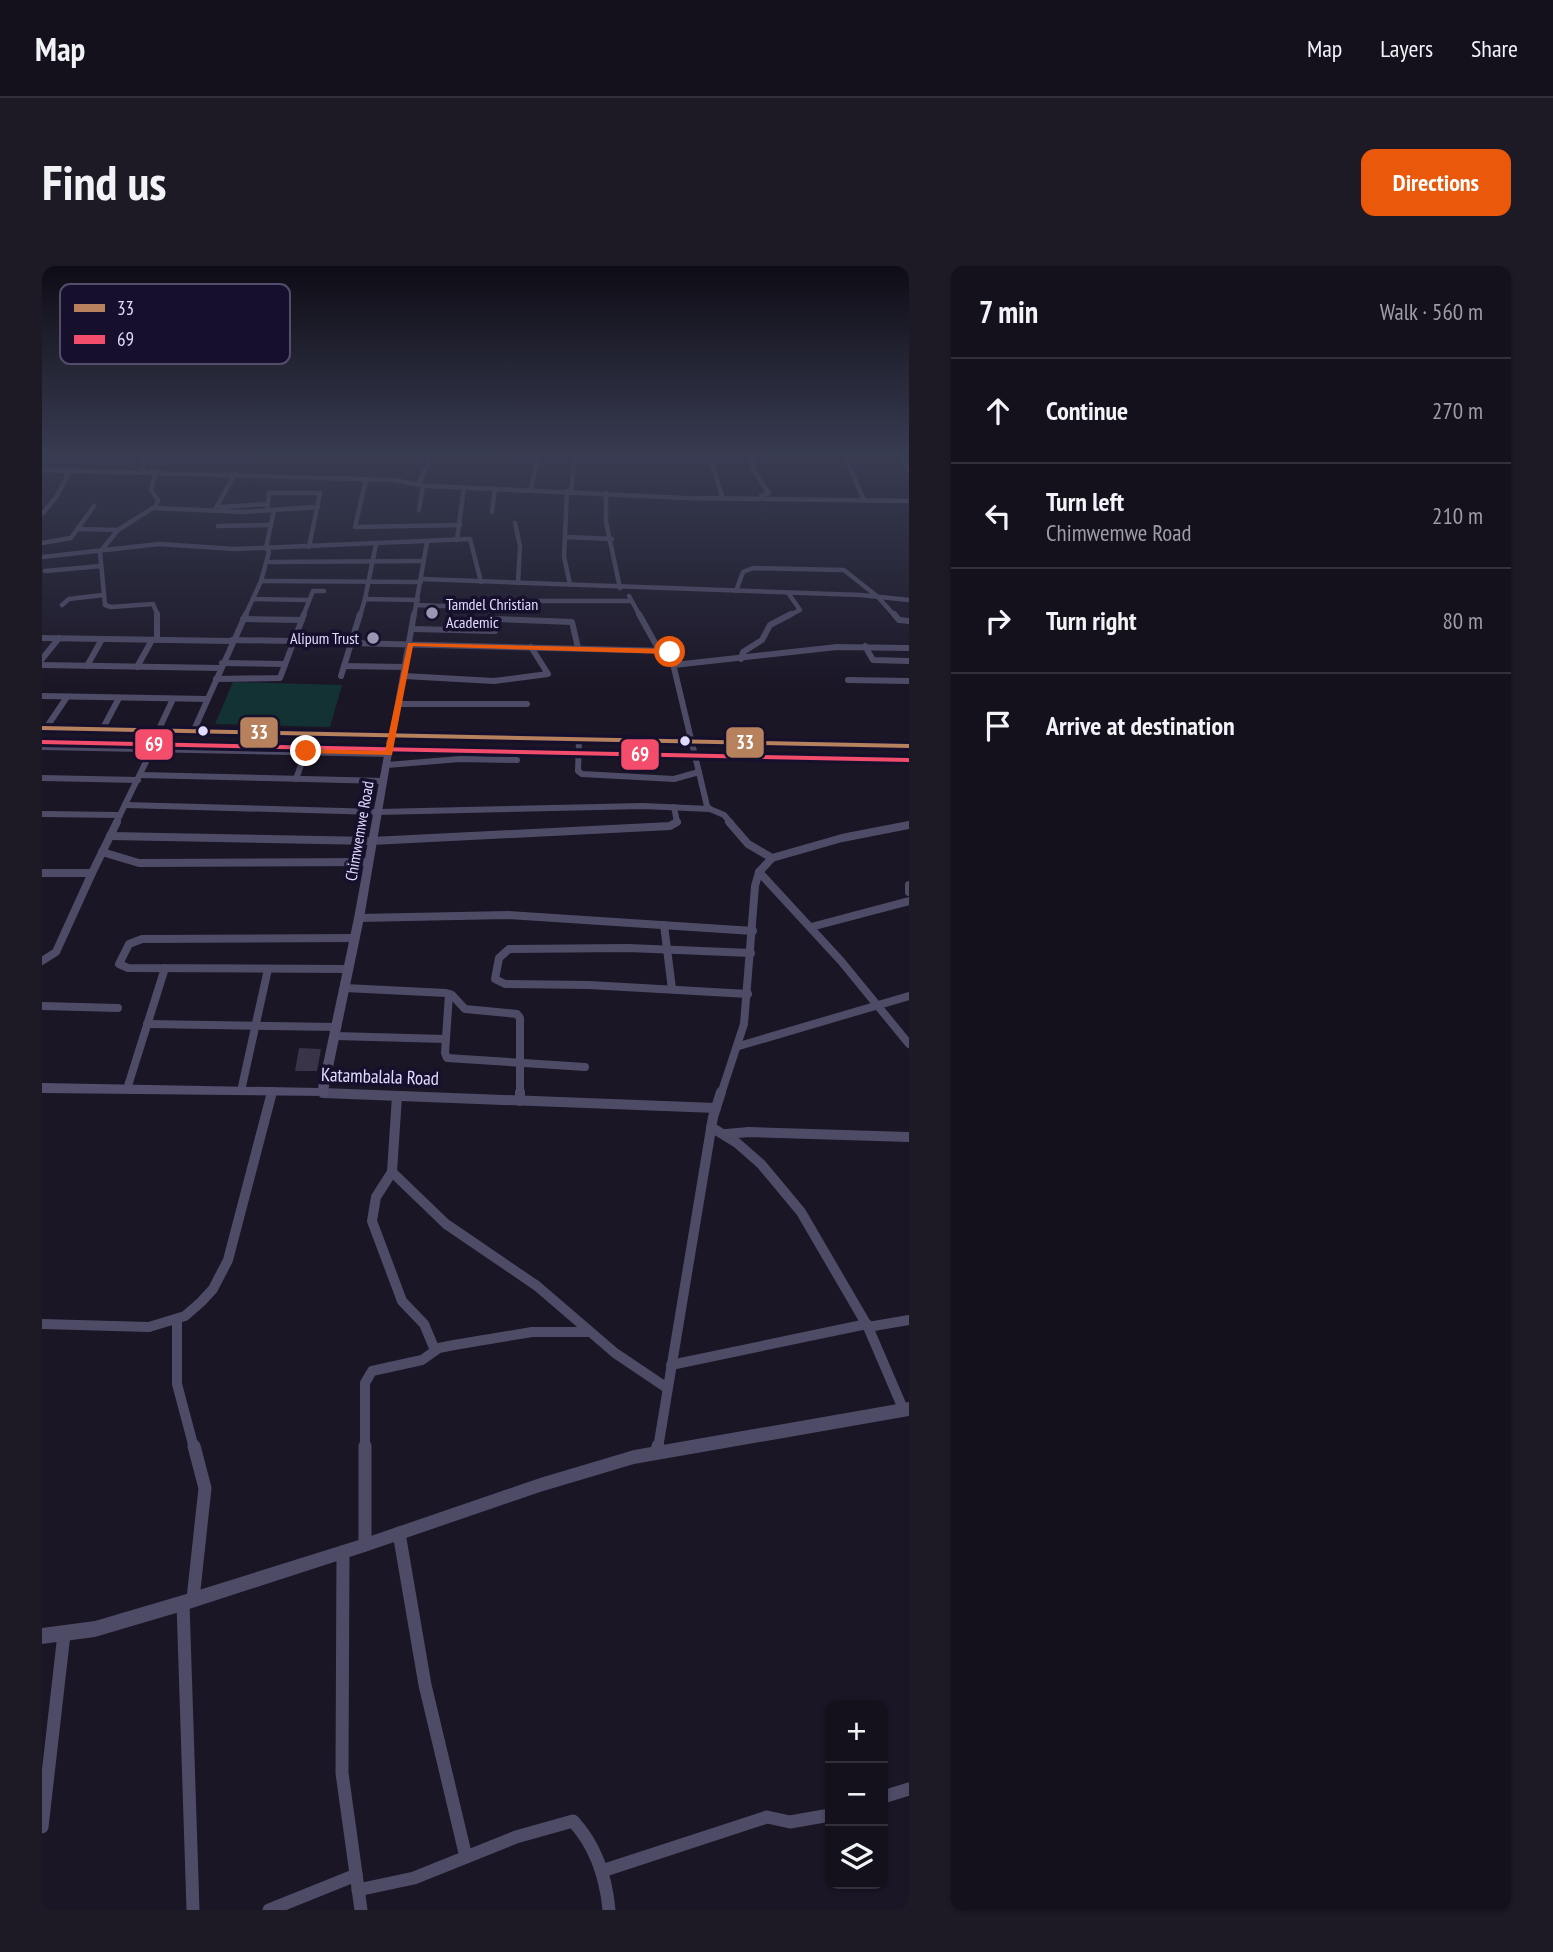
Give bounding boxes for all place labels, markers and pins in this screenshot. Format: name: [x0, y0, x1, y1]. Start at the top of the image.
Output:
place label: Tamdel Christian Academic: [446, 594, 538, 632]
marker: Tamdel Christian Academic: [424, 605, 440, 621]
place label: Alipum Trust: [290, 628, 360, 648]
marker: Alipum Trust: [365, 630, 381, 646]
unlabelled marker: [196, 724, 210, 738]
unlabelled marker: [678, 734, 692, 748]

